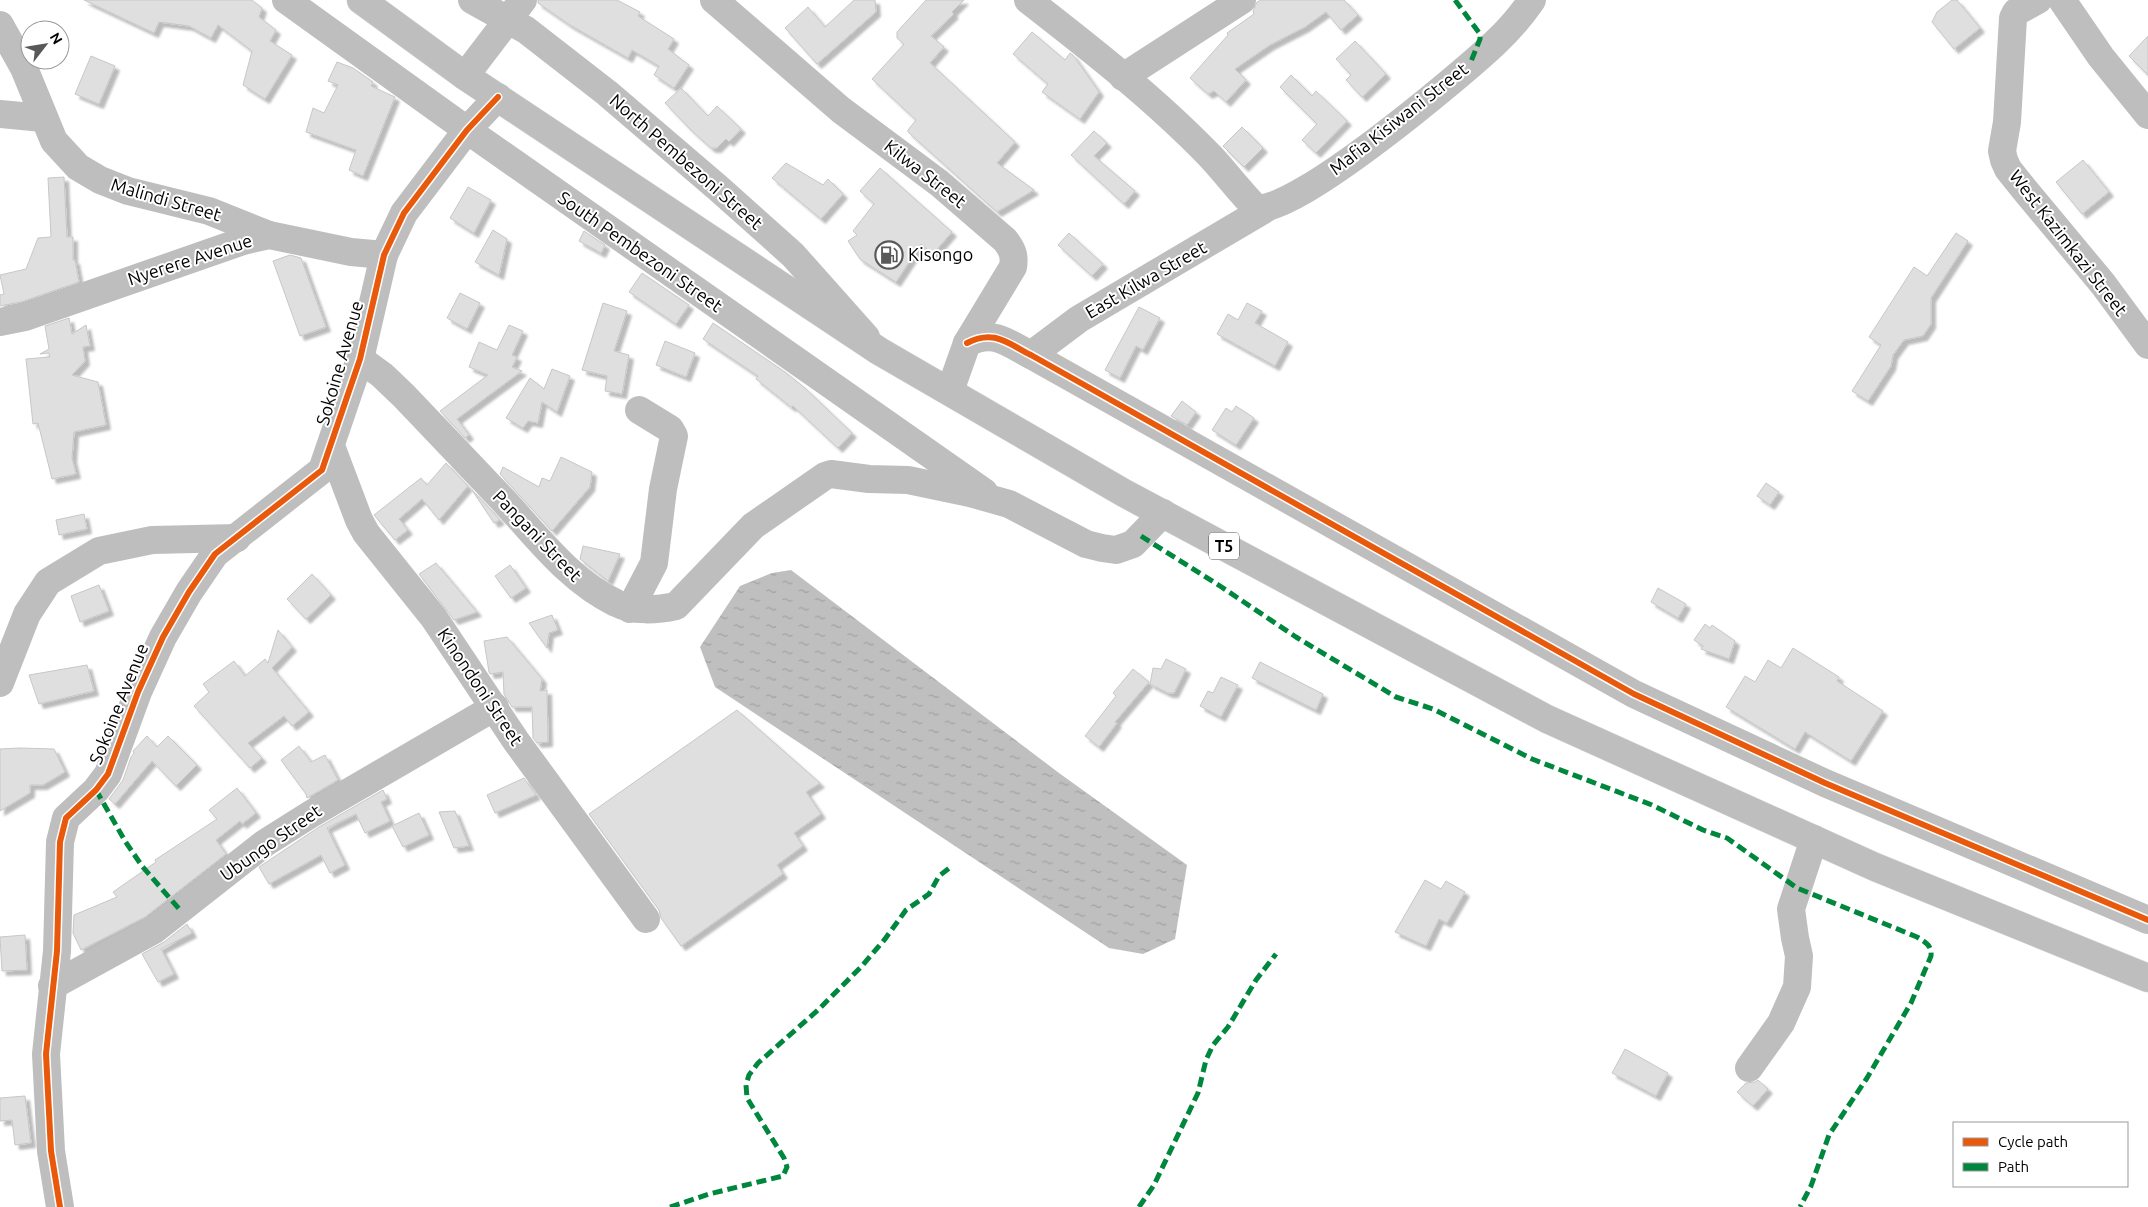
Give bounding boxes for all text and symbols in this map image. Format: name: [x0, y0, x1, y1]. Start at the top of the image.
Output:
north arrow: [20, 20, 70, 70]
text: N: [47, 30, 66, 47]
street label: Mafia Kisiwani Street: [1325, 58, 1471, 178]
street label: North Pembezoni Street: [606, 90, 767, 233]
street label: Kilwa Street: [881, 135, 970, 211]
street label: West Kazimkazi Street: [2006, 166, 2132, 319]
street label: Malindi Street: [109, 174, 224, 224]
street label: South Pembezoni Street: [555, 187, 726, 316]
street label: Nyerere Avenue: [125, 230, 254, 289]
street label: East Kilwa Street: [1081, 236, 1210, 322]
fuel station icon: Kisongo: [874, 240, 904, 270]
place label: Kisongo: [908, 244, 973, 264]
street label: Sokoine Avenue: [312, 298, 366, 427]
street label: Pangani Street: [489, 486, 586, 585]
road number: T5: [1209, 532, 1239, 560]
street label: Kinondoni Street: [434, 624, 527, 749]
street label: Sokoine Avenue: [85, 640, 151, 767]
street label: Ubungo Street: [216, 800, 325, 884]
legend: [1953, 1122, 2128, 1187]
text: Cycle path: [1998, 1133, 2068, 1150]
text: Path: [1998, 1158, 2029, 1175]

